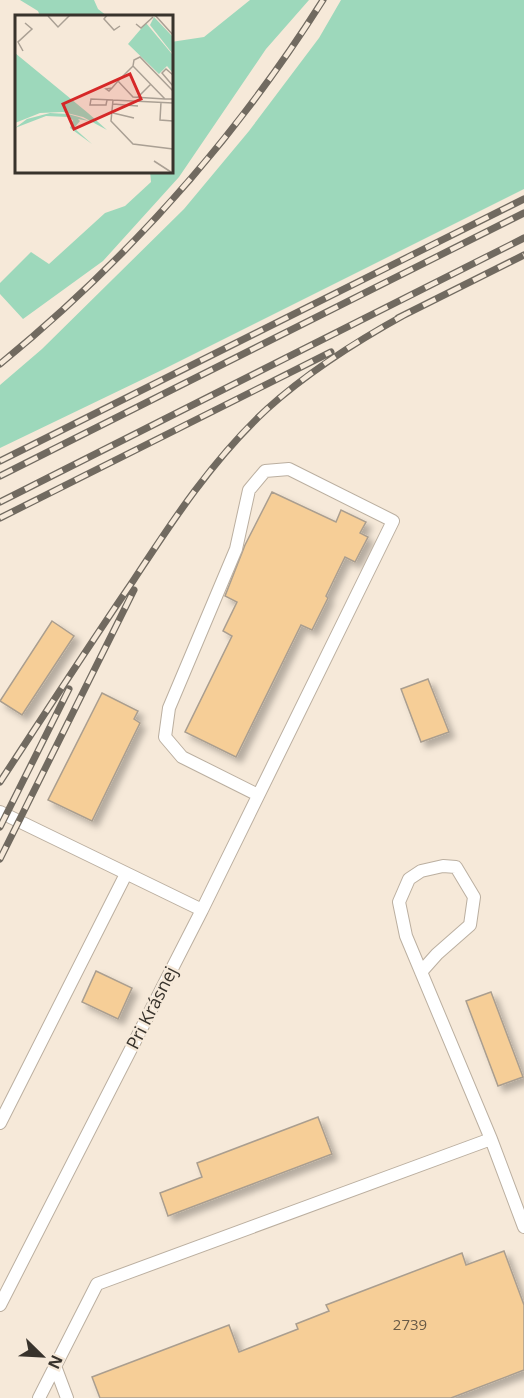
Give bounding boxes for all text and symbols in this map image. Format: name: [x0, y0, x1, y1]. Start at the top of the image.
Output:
inset map: [15, 15, 172, 172]
street label: Pri Krásnej: [120, 962, 182, 1053]
house number: 2739: [393, 1314, 427, 1334]
north arrow: [12, 1326, 72, 1386]
text: N: [43, 1352, 68, 1373]

